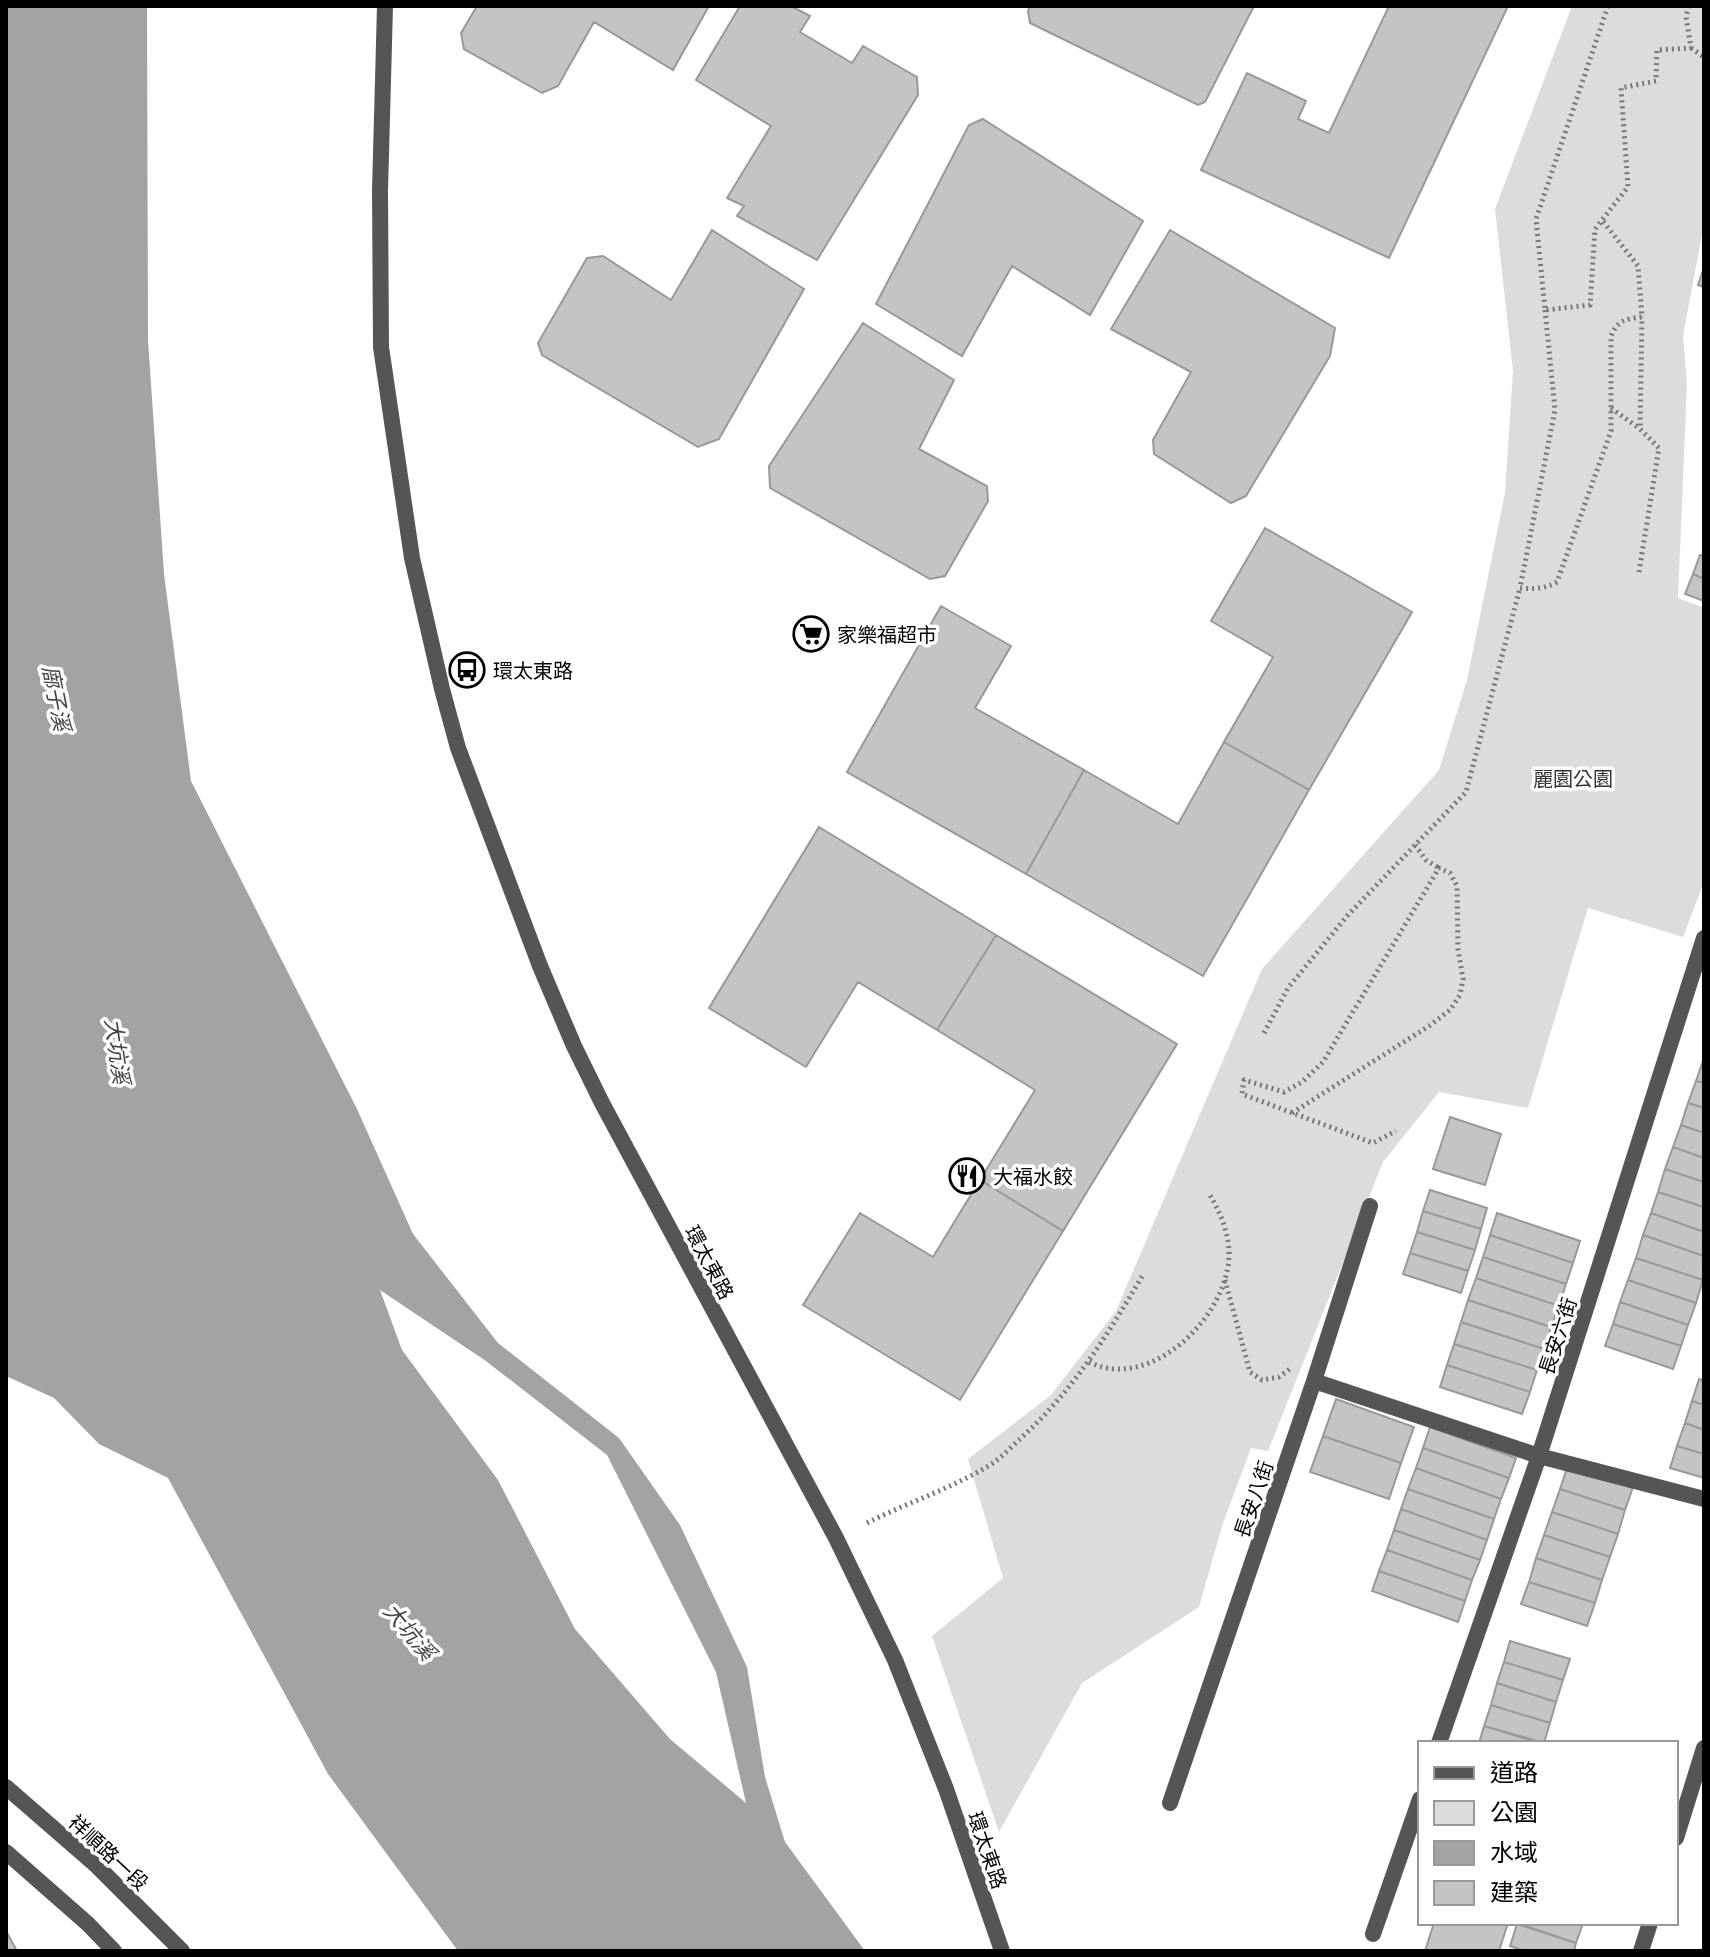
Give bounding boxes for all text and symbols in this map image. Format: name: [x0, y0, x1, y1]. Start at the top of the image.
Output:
supermarket icon: 家樂福超市: [792, 615, 830, 653]
place label: 家樂福超市: [837, 622, 937, 646]
bus stop icon: 環太東路: [448, 651, 486, 689]
place label: 環太東路: [493, 658, 573, 682]
water label: 廍子溪: [37, 663, 77, 736]
park label: 麗園公園: [1533, 766, 1613, 790]
water label: 大坑溪: [100, 1016, 136, 1089]
restaurant icon: 大福水餃: [948, 1157, 986, 1195]
place label: 大福水餃: [993, 1164, 1073, 1188]
street label: 環太東路: [681, 1221, 739, 1303]
street label: 長安六街: [1533, 1294, 1581, 1378]
street label: 長安八街: [1229, 1457, 1277, 1541]
water label: 大坑溪: [378, 1597, 443, 1667]
legend: [1418, 1741, 1678, 1925]
text: 道路: [1490, 1757, 1538, 1786]
text: 公園: [1490, 1797, 1538, 1826]
street label: 環太東路: [964, 1808, 1012, 1892]
street label: 祥順路一段: [64, 1809, 154, 1895]
text: 水域: [1490, 1837, 1538, 1866]
text: 建築: [1490, 1877, 1538, 1906]

